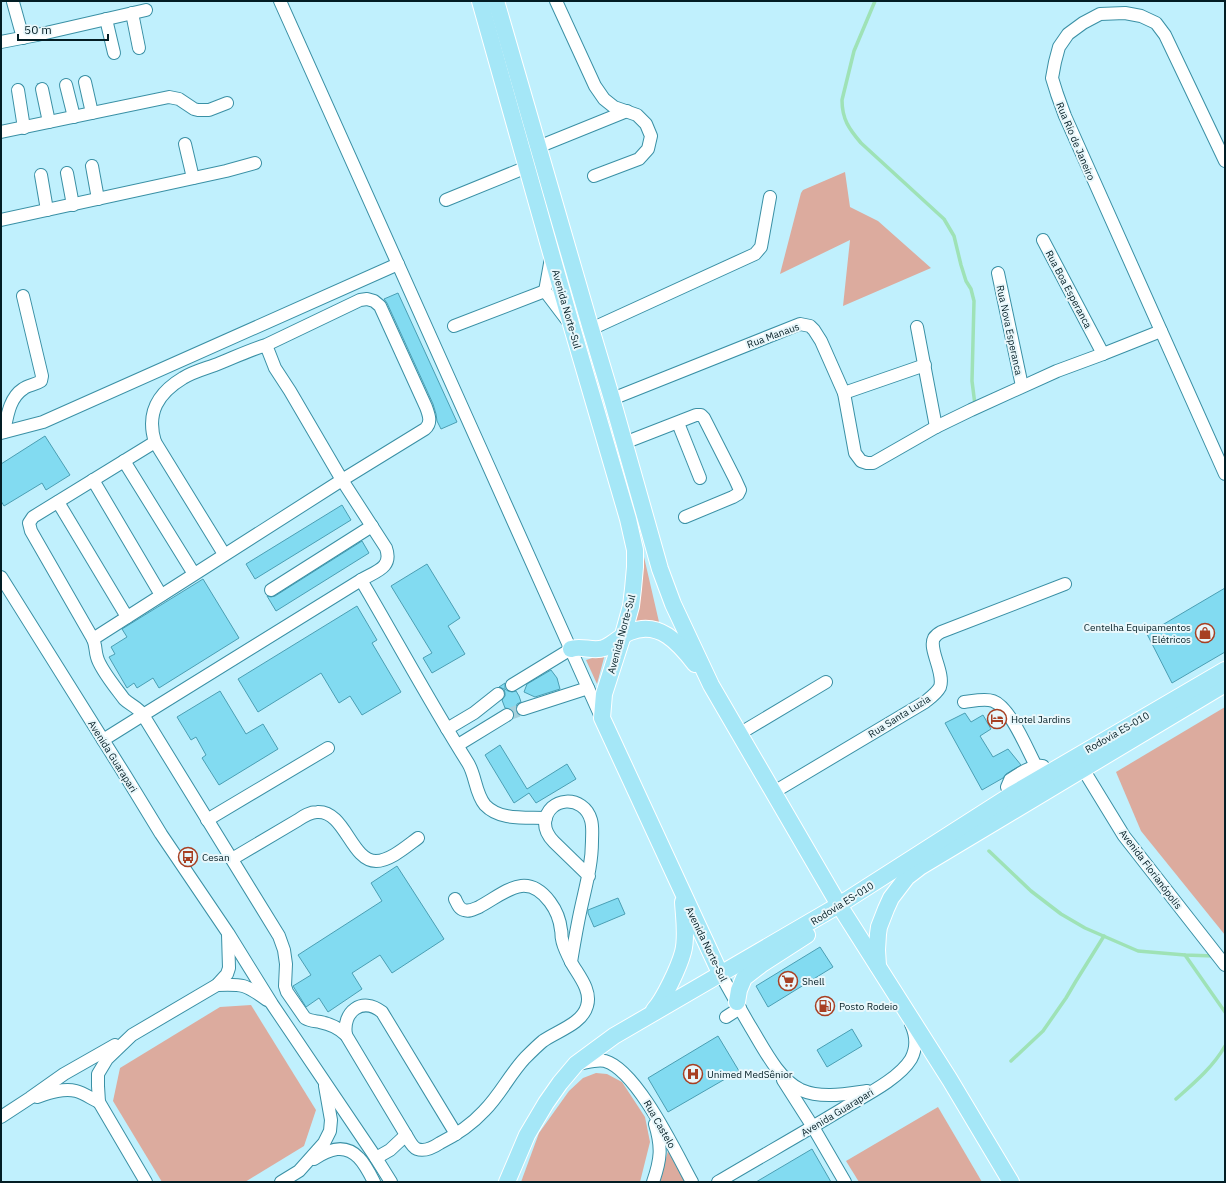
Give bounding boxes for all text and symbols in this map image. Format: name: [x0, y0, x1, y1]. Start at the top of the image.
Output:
scale bar: [18, 16, 108, 42]
text: 50 m: [24, 22, 52, 37]
street label: Rua Rio de Janeiro: [1053, 100, 1098, 183]
street label: Rua Boa Esperanca: [1042, 248, 1095, 331]
street label: Avenida Norte-Sul: [549, 268, 584, 350]
street label: Rua Nova Esperanca: [994, 284, 1026, 377]
street label: Rua Manaus: [745, 320, 801, 351]
street label: Avenida Norte-Sul: [605, 593, 638, 675]
place label: Centelha Equipamentos Elétricos: [1084, 621, 1191, 646]
shop icon: Centelha Equipamentos Elétricos: [1194, 622, 1216, 644]
street label: Rua Santa Luzia: [866, 692, 933, 741]
hotel icon: Hotel Jardins: [986, 708, 1008, 730]
street label: Rodovia ES-010: [1083, 709, 1152, 756]
place label: Hotel Jardins: [1011, 713, 1071, 726]
street label: Avenida Guarapari: [85, 718, 140, 795]
street label: Avenida Florianópolis: [1116, 827, 1185, 912]
bus stop icon: Cesan: [177, 846, 199, 868]
place label: Cesan: [202, 851, 230, 864]
street label: Rodovia ES-010: [808, 879, 876, 928]
street label: Avenida Norte-Sul: [683, 905, 730, 984]
supermarket icon: Shell: [777, 970, 799, 992]
place label: Shell: [802, 975, 825, 988]
fuel station icon: Posto Rodeio: [814, 995, 836, 1017]
place label: Posto Rodeio: [839, 1000, 898, 1013]
hospital icon: Unimed MedSênior: [682, 1063, 704, 1085]
place label: Unimed MedSênior: [707, 1068, 793, 1081]
street label: Avenida Guarapari: [799, 1086, 876, 1139]
street label: Rua Castelo: [641, 1098, 679, 1151]

